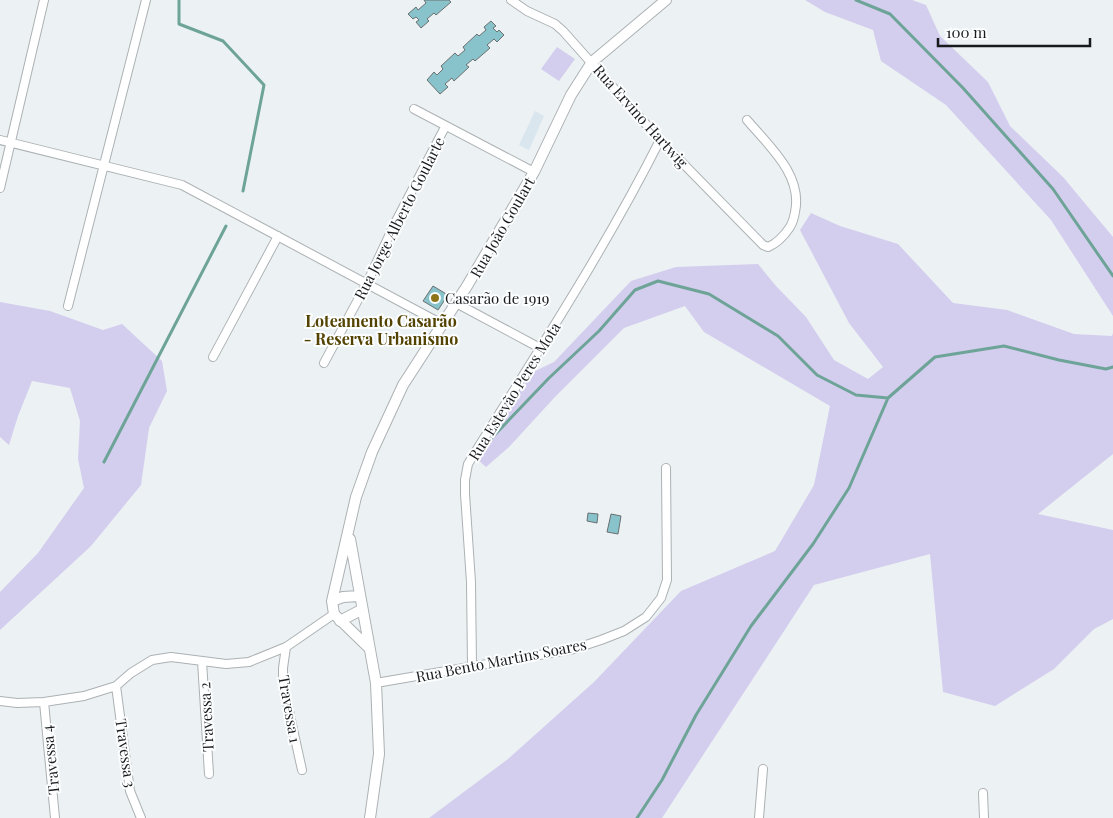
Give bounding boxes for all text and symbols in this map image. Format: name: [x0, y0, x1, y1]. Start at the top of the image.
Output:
scale bar: [938, 15, 1090, 47]
text: 100 m: [946, 22, 987, 42]
street label: Rua Ervino Hartwig: [589, 60, 693, 172]
street label: Rua Jorge Alberto Goularte: [349, 133, 449, 303]
street label: Rua João Goulart: [465, 172, 539, 281]
place label: Casarão de 1919: [445, 288, 549, 308]
marker: Casarão de 1919: [429, 292, 441, 304]
district label: Loteamento Casarão - Reserva Urbanismo: [304, 310, 458, 349]
street label: Rua Estevão Peres Mota: [463, 318, 565, 464]
street label: Rua Bento Martins Soares: [414, 634, 588, 686]
street label: Travessa 1: [274, 674, 306, 745]
street label: Travessa 2: [194, 682, 218, 752]
street label: Travessa 3: [111, 717, 141, 789]
street label: Travessa 4: [36, 724, 64, 796]

